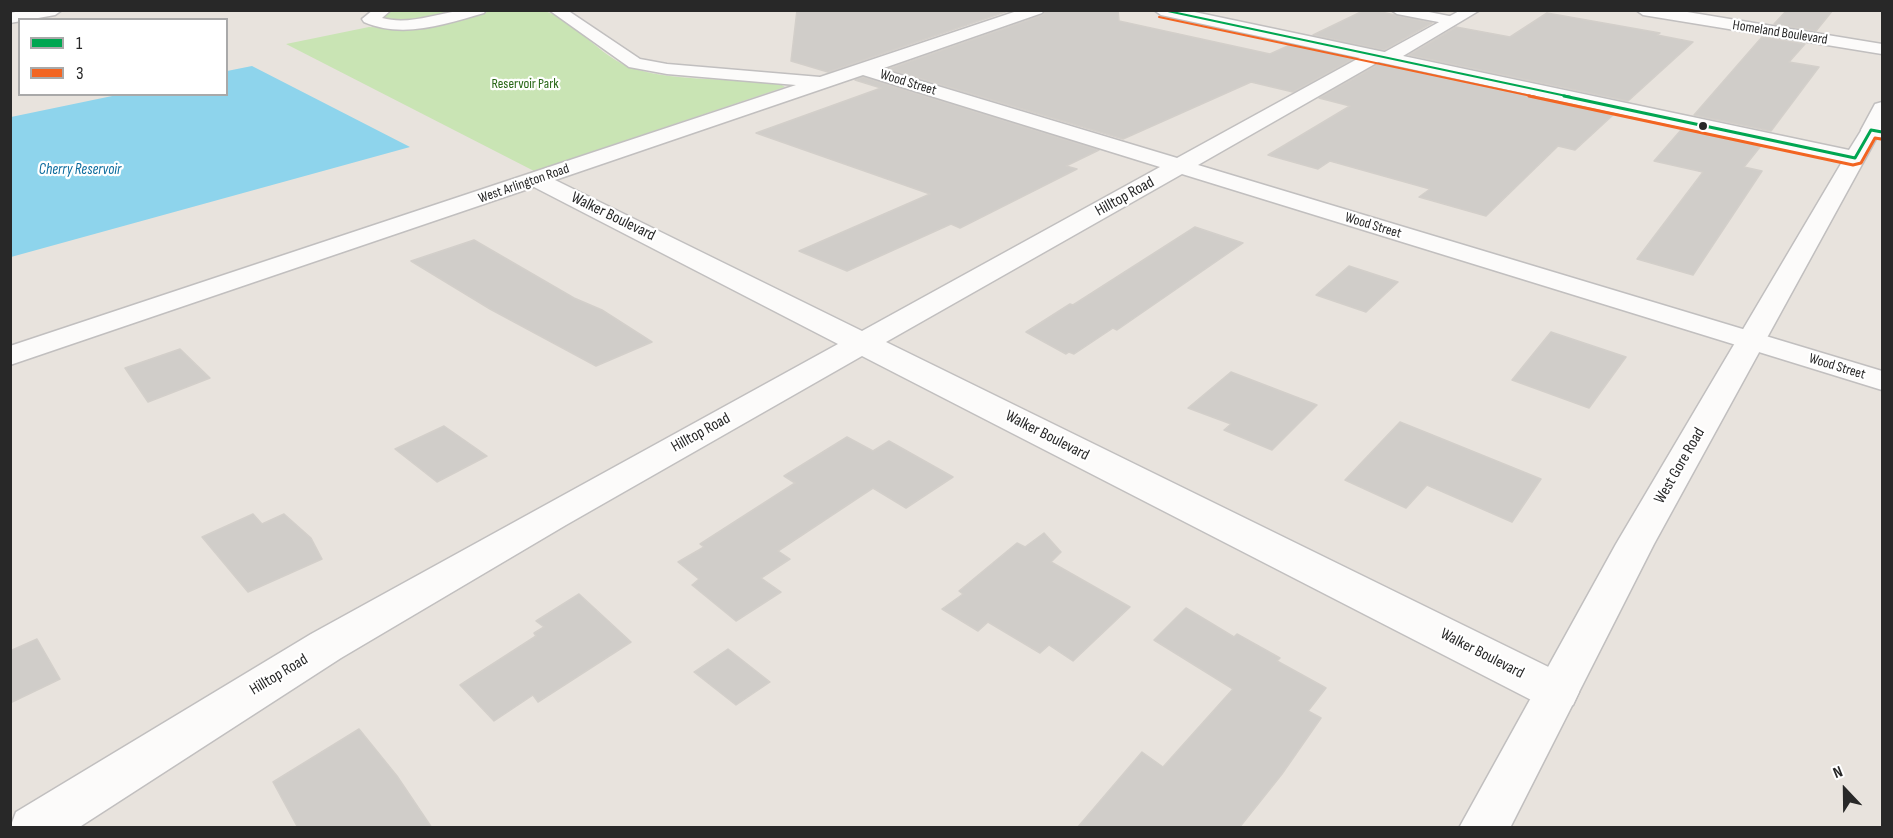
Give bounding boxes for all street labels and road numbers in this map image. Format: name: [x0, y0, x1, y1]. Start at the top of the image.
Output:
street label: Homeland Boulevard: [1731, 17, 1829, 49]
street label: Wood Street: [878, 66, 938, 100]
street label: West Arlington Road: [476, 161, 572, 207]
street label: Hilltop Road: [1092, 173, 1158, 221]
street label: Walker Boulevard: [568, 188, 658, 246]
street label: Wood Street: [1343, 209, 1403, 243]
street label: Wood Street: [1807, 350, 1867, 384]
street label: Walker Boulevard: [1002, 407, 1092, 465]
street label: Hilltop Road: [668, 409, 734, 457]
street label: West Gore Road: [1651, 425, 1709, 507]
street label: Walker Boulevard: [1437, 625, 1527, 683]
street label: Hilltop Road: [247, 650, 311, 700]

